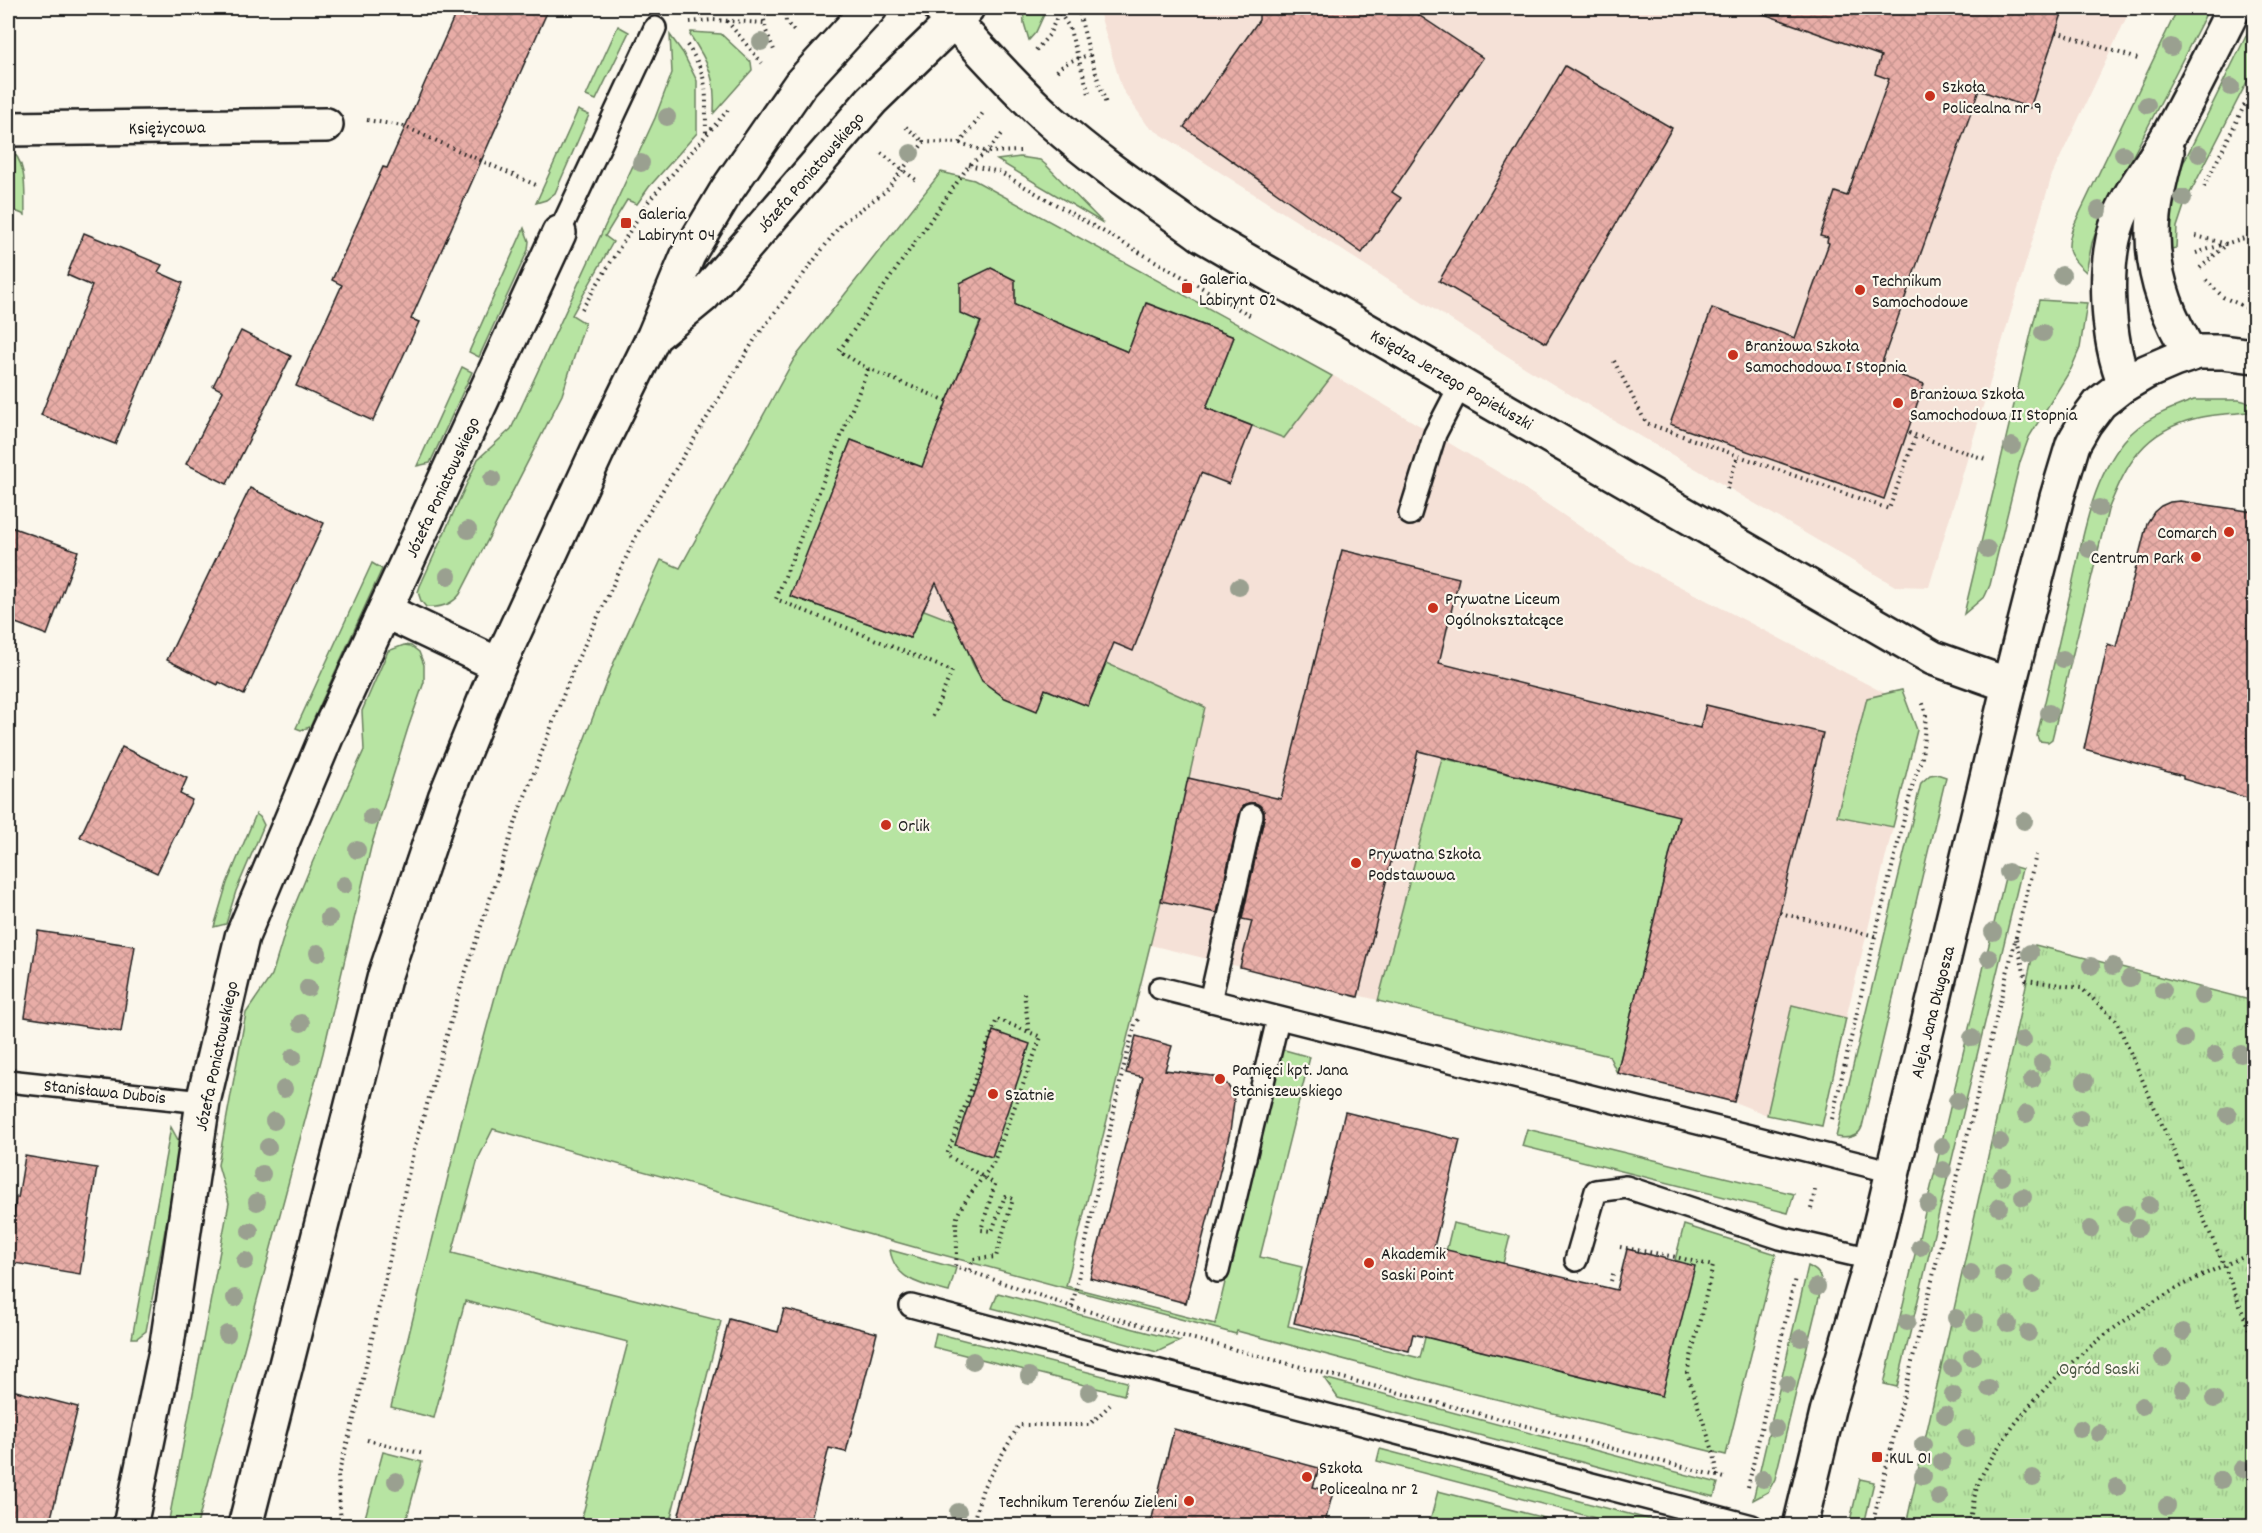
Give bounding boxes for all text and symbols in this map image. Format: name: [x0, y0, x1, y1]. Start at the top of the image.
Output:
place label: Szkoła Policealna nr 9: [1942, 76, 2042, 122]
marker: Szkoła Policealna nr 9: [1923, 89, 1937, 103]
street label: Józefa Poniatowskiego: [752, 108, 871, 239]
street label: Księżycowa: [129, 116, 206, 143]
place label: Galeria Labirynt 04: [638, 203, 715, 249]
marker: Galeria Labirynt 04: [619, 216, 633, 230]
place label: Galeria Labirynt 02: [1199, 268, 1277, 314]
place label: Technikum Samochodowe: [1872, 270, 1968, 316]
marker: Galeria Labirynt 02: [1180, 281, 1194, 295]
marker: Technikum Samochodowe: [1853, 283, 1867, 297]
street label: Księdza Jerzego Popiełuszki: [1365, 324, 1537, 438]
place label: Branżowa Szkoła Samochodowa I Stopnia: [1745, 335, 1907, 381]
marker: Branżowa Szkoła Samochodowa I Stopnia: [1726, 348, 1740, 362]
place label: Branżowa Szkoła Samochodowa II Stopnia: [1910, 383, 2078, 429]
marker: Branżowa Szkoła Samochodowa II Stopnia: [1891, 396, 1905, 410]
street label: Józefa Poniatowskiego: [401, 414, 488, 563]
place label: Comarch: [2157, 522, 2217, 547]
marker: Comarch: [2222, 525, 2236, 539]
place label: Centrum Park: [2091, 547, 2184, 572]
marker: Centrum Park: [2189, 550, 2203, 564]
place label: Prywatne Liceum Ogólnokształcące: [1445, 588, 1564, 634]
marker: Prywatne Liceum Ogólnokształcące: [1426, 601, 1440, 615]
place label: Orlik: [898, 815, 930, 840]
marker: Orlik: [879, 818, 893, 832]
place label: Prywatna Szkoła Podstawowa: [1368, 843, 1481, 889]
marker: Prywatna Szkoła Podstawowa: [1349, 856, 1363, 870]
street label: Aleja Jana Długosza: [1906, 943, 1963, 1081]
street label: Józefa Poniatowskiego: [190, 979, 247, 1134]
place label: Pamięci kpt. Jana Staniszewskiego: [1232, 1059, 1349, 1105]
marker: Pamięci kpt. Jana Staniszewskiego: [1213, 1072, 1227, 1086]
street label: Stanisława Dubois: [42, 1075, 167, 1112]
place label: Szatnie: [1005, 1084, 1054, 1109]
marker: Szatnie: [986, 1087, 1000, 1101]
place label: Akademik Saski Point: [1381, 1243, 1455, 1289]
marker: Akademik Saski Point: [1362, 1256, 1376, 1270]
park label: Ogród Saski: [2059, 1358, 2139, 1383]
place label: KUL 01: [1889, 1447, 1931, 1472]
marker: KUL 01: [1870, 1450, 1884, 1464]
place label: Szkoła Policealna nr 2: [1319, 1457, 1419, 1503]
marker: Szkoła Policealna nr 2: [1300, 1470, 1314, 1484]
place label: Technikum Terenów Zieleni: [998, 1491, 1177, 1516]
marker: Technikum Terenów Zieleni: [1182, 1494, 1196, 1508]

